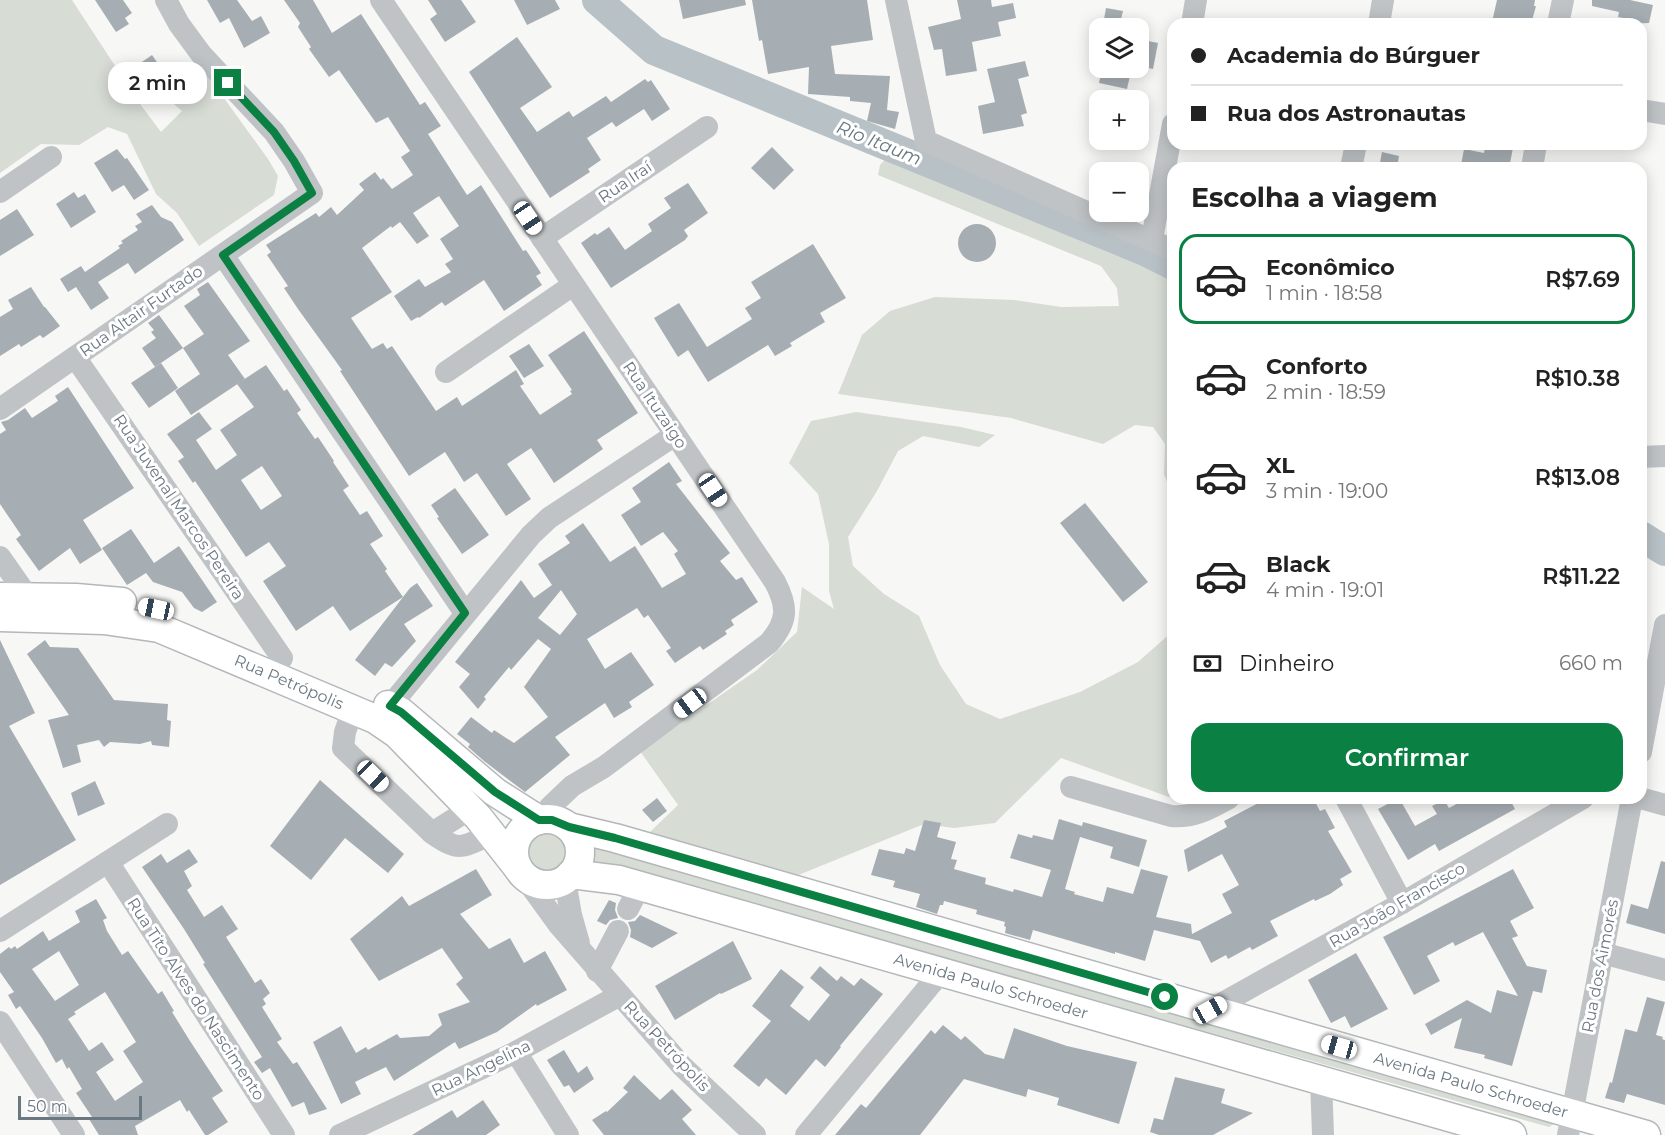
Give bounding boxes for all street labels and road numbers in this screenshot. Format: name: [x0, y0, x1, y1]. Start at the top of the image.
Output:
street label: Rua Iraí: [595, 157, 656, 207]
street label: Rua Altair Furtado: [76, 261, 206, 361]
street label: Rua Ituzaigo: [619, 358, 691, 452]
street label: Rua Juvenal Marcos Pereira: [110, 411, 248, 603]
street label: Rua Petrópolis: [231, 650, 347, 714]
street label: Rua João Francisco: [1326, 858, 1468, 952]
street label: Rua Tito Alves do Nascimento: [123, 894, 269, 1104]
street label: Rua dos Aimorés: [1578, 898, 1622, 1034]
street label: Avenida Paulo Schroeder: [892, 949, 1090, 1023]
street label: Rua Petrópolis: [620, 997, 714, 1095]
street label: Rua Angelina: [428, 1036, 534, 1100]
street label: Avenida Paulo Schroeder: [1372, 1048, 1570, 1122]

